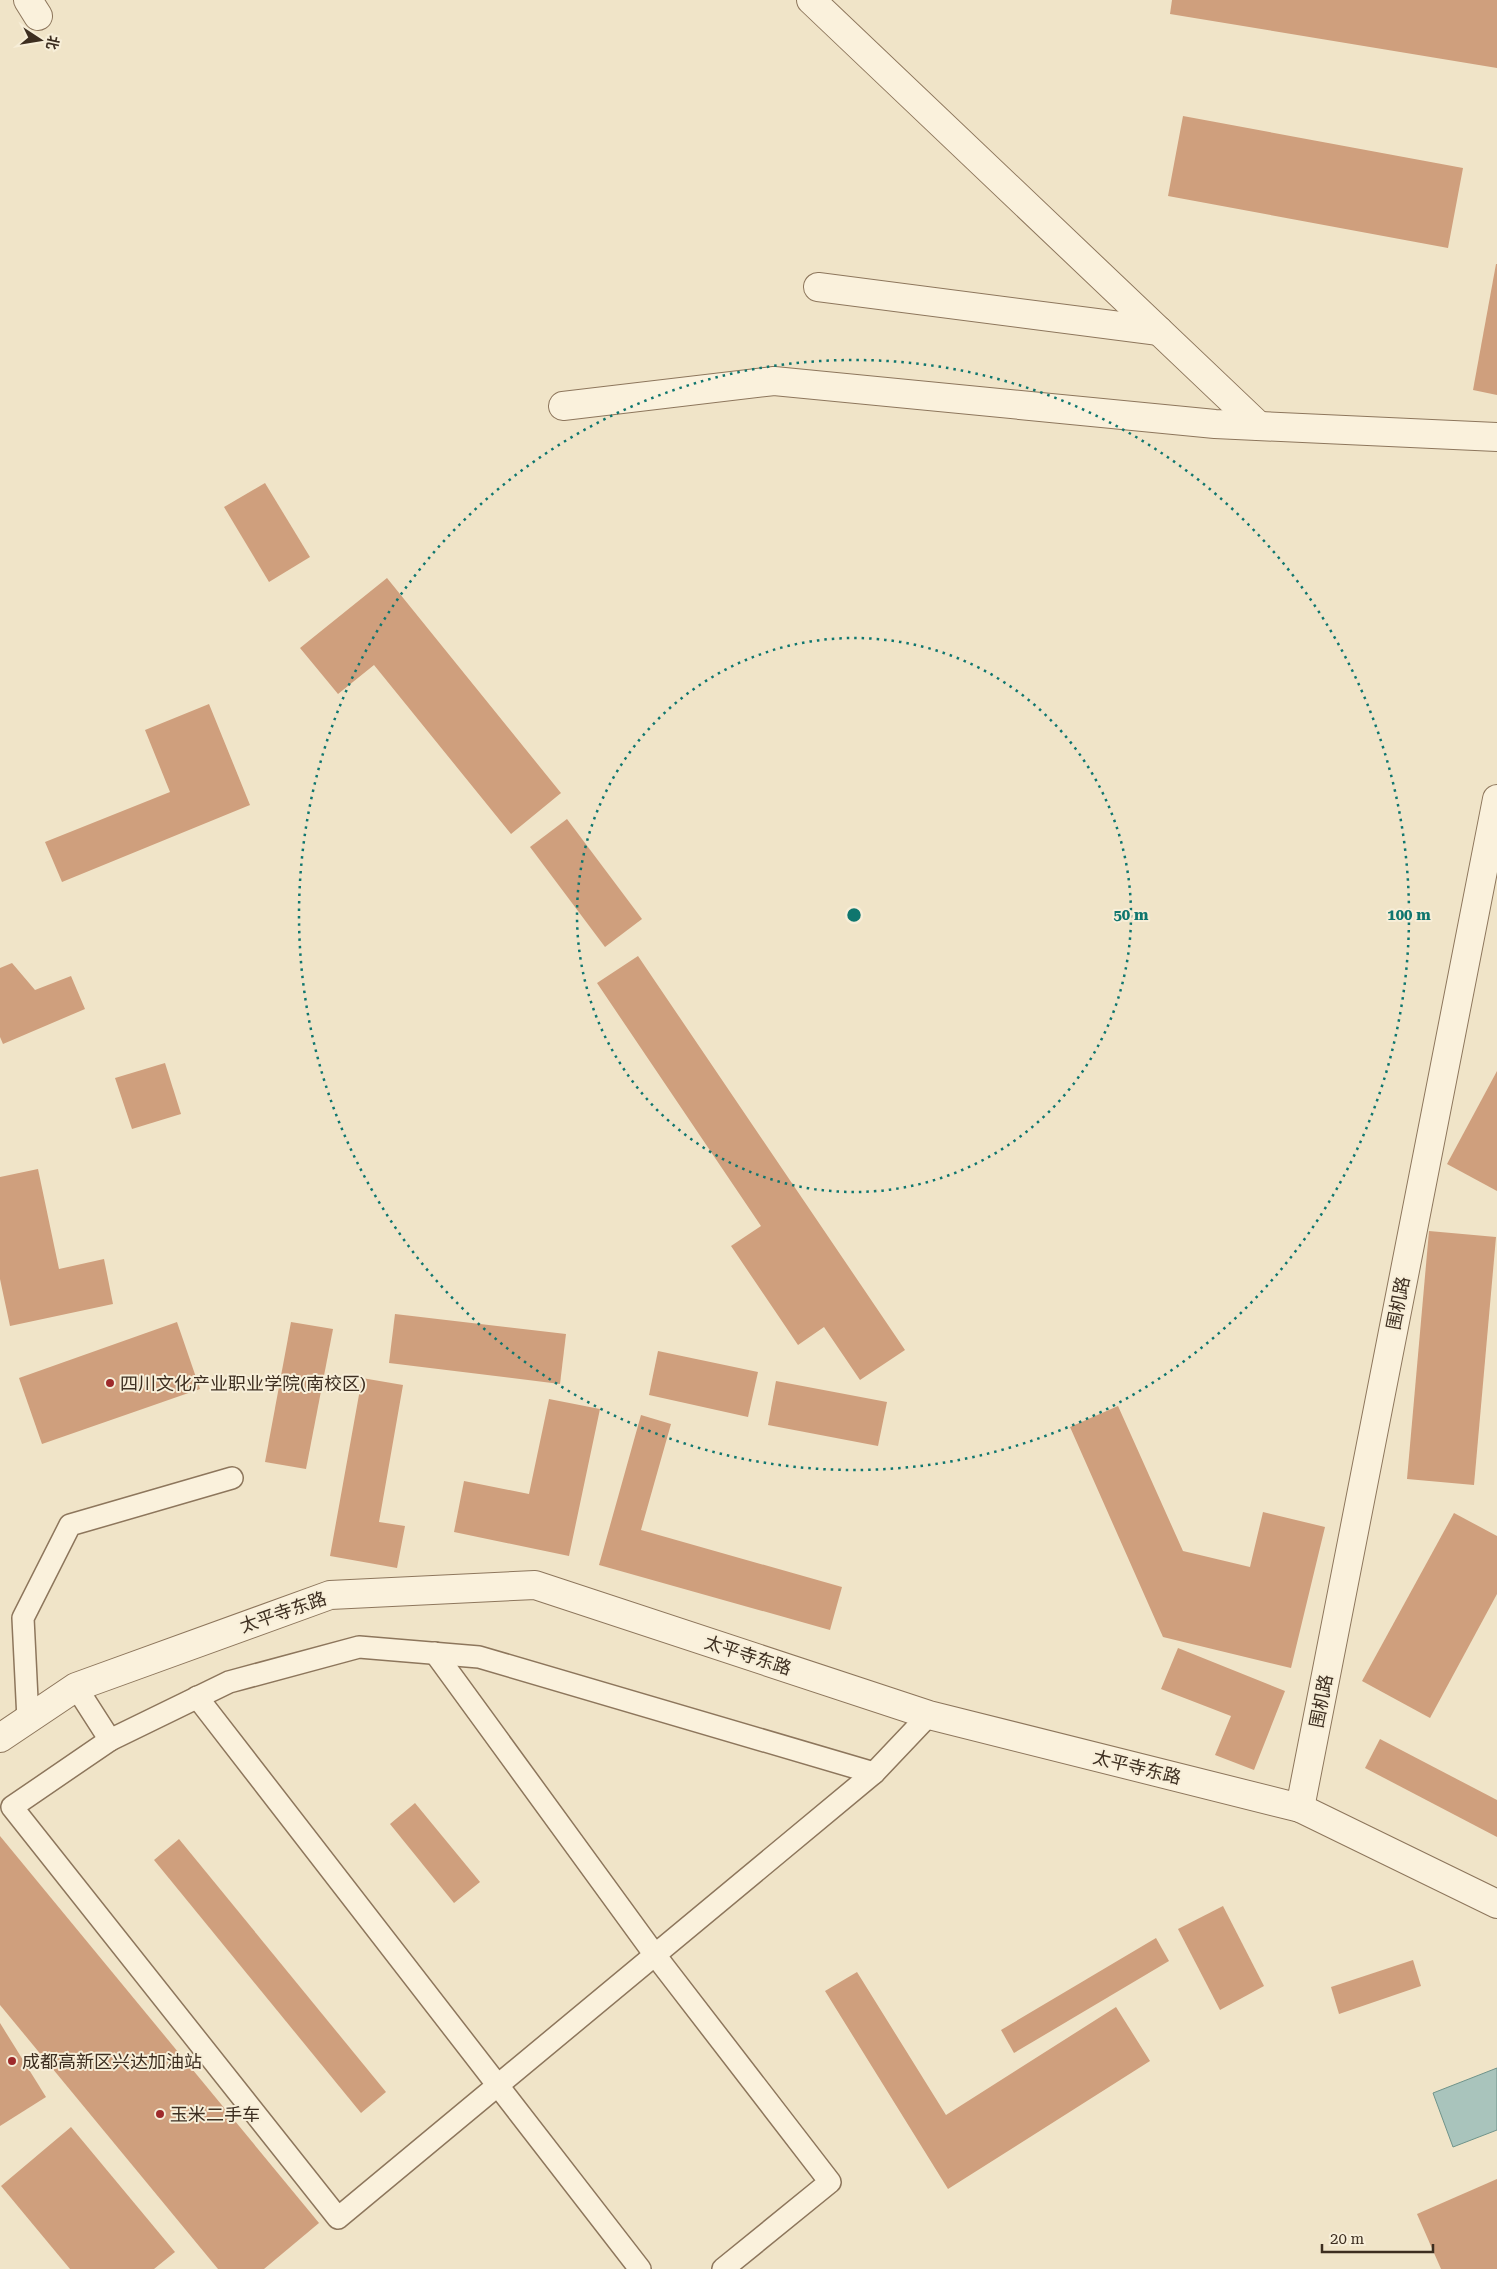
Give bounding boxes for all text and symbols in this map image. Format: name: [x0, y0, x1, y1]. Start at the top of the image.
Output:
north arrow: [15, 15, 65, 65]
text: 北: [43, 34, 62, 51]
centre of rings: [845, 906, 863, 924]
text: 50 m: [1113, 906, 1149, 924]
text: 100 m: [1387, 906, 1431, 924]
street label: 围机路: [1383, 1274, 1413, 1332]
place label: 四川文化产业职业学院(南校区): [120, 1373, 366, 1394]
marker: 四川文化产业职业学院(南校区): [104, 1377, 116, 1389]
street label: 太平寺东路: [237, 1587, 329, 1637]
street label: 太平寺东路: [702, 1631, 794, 1679]
street label: 围机路: [1306, 1672, 1336, 1730]
street label: 太平寺东路: [1091, 1746, 1183, 1788]
place label: 成都高新区兴达加油站: [22, 2051, 202, 2072]
marker: 成都高新区兴达加油站: [6, 2055, 18, 2067]
place label: 玉米二手车: [170, 2104, 260, 2125]
marker: 玉米二手车: [154, 2108, 166, 2120]
scale bar: [1322, 2222, 1433, 2254]
text: 20 m: [1330, 2230, 1365, 2248]

